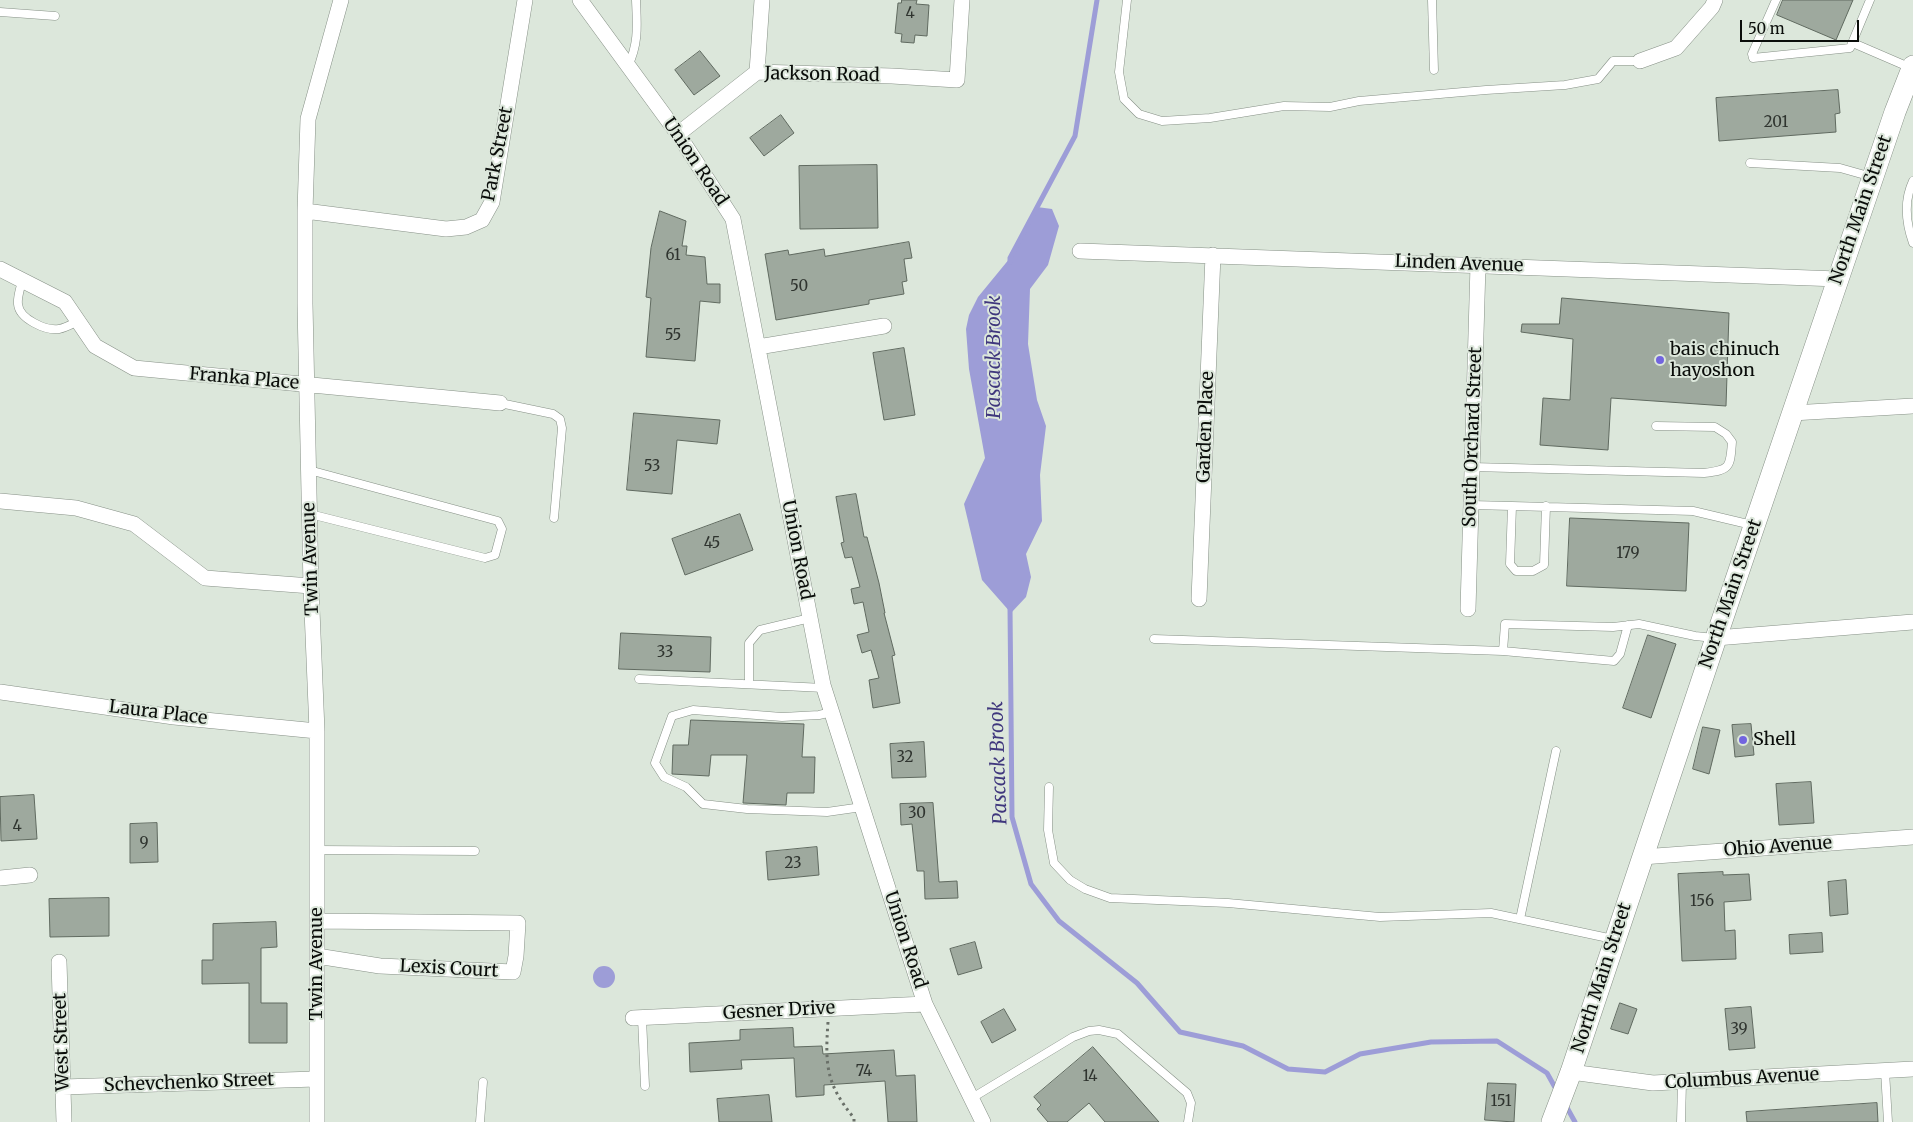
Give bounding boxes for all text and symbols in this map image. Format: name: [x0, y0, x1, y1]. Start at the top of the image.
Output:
house number: 4: [905, 5, 915, 23]
scale bar: [1743, 10, 1862, 42]
text: 50 m: [1748, 19, 1785, 38]
street label: Jackson Road: [764, 63, 880, 87]
street label: Park Street: [478, 105, 518, 203]
street label: Union Road: [658, 114, 732, 210]
house number: 201: [1764, 114, 1788, 132]
street label: North Main Street: [1825, 133, 1897, 287]
house number: 61: [666, 247, 680, 265]
street label: Linden Avenue: [1394, 251, 1524, 277]
house number: 50: [790, 278, 808, 296]
water label: Pascack Brook: [984, 295, 1006, 419]
house number: 55: [665, 327, 681, 345]
place label: bais chinuch hayoshon: [1670, 339, 1780, 382]
street label: South Orchard Street: [1459, 346, 1487, 528]
marker: bais chinuch hayoshon: [1654, 354, 1666, 366]
street label: Franka Place: [188, 363, 300, 395]
street label: Garden Place: [1193, 371, 1219, 483]
house number: 53: [644, 458, 660, 476]
street label: Union Road: [777, 498, 817, 602]
street label: Twin Avenue: [298, 502, 324, 616]
street label: North Main Street: [1695, 517, 1767, 671]
house number: 45: [704, 535, 720, 553]
house number: 179: [1616, 545, 1640, 563]
house number: 33: [657, 644, 673, 662]
street label: Laura Place: [107, 696, 209, 730]
water label: Pascack Brook: [985, 701, 1013, 825]
place label: Shell: [1753, 729, 1796, 751]
marker: Shell: [1737, 734, 1749, 746]
house number: 32: [896, 749, 914, 767]
house number: 30: [908, 805, 926, 823]
house number: 4: [12, 818, 22, 836]
street label: Ohio Avenue: [1723, 832, 1833, 862]
house number: 9: [139, 835, 149, 853]
house number: 23: [785, 855, 801, 873]
street label: Union Road: [879, 889, 931, 991]
house number: 156: [1690, 893, 1714, 911]
street label: North Main Street: [1568, 900, 1636, 1056]
street label: Twin Avenue: [306, 907, 328, 1021]
street label: Lexis Court: [399, 956, 499, 982]
street label: West Street: [49, 993, 75, 1091]
street label: Gesner Drive: [722, 997, 836, 1025]
house number: 39: [1730, 1021, 1748, 1039]
house number: 74: [856, 1063, 872, 1081]
street label: Columbus Avenue: [1664, 1064, 1820, 1094]
house number: 14: [1082, 1068, 1098, 1086]
street label: Schevchenko Street: [103, 1069, 275, 1097]
house number: 151: [1490, 1093, 1512, 1111]

